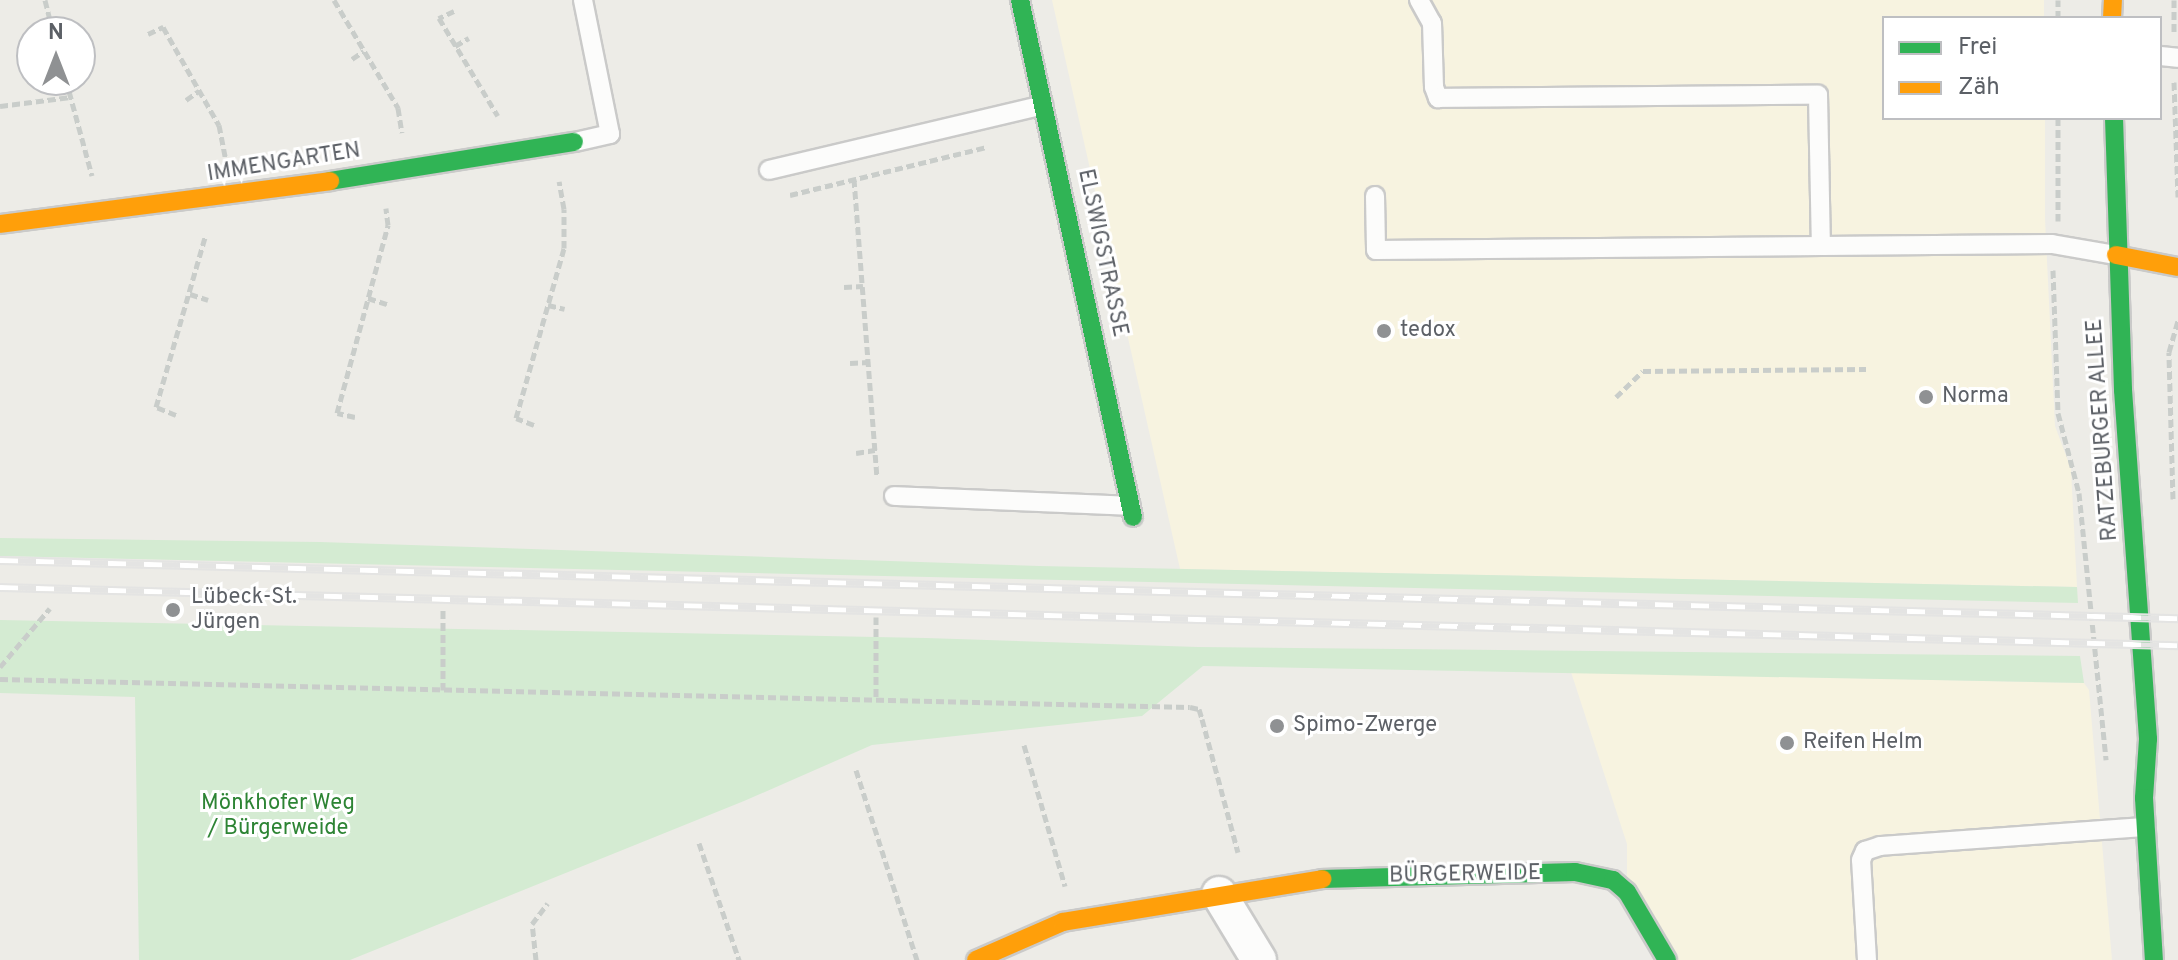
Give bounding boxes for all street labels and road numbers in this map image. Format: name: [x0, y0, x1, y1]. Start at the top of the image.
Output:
street label: IMMENGARTEN: [206, 138, 362, 188]
street label: ELSWIGSTRASSE: [1071, 167, 1133, 339]
street label: RATZEBURGER ALLEE: [2082, 317, 2124, 543]
street label: BÜRGERWEIDE: [1389, 860, 1541, 890]

